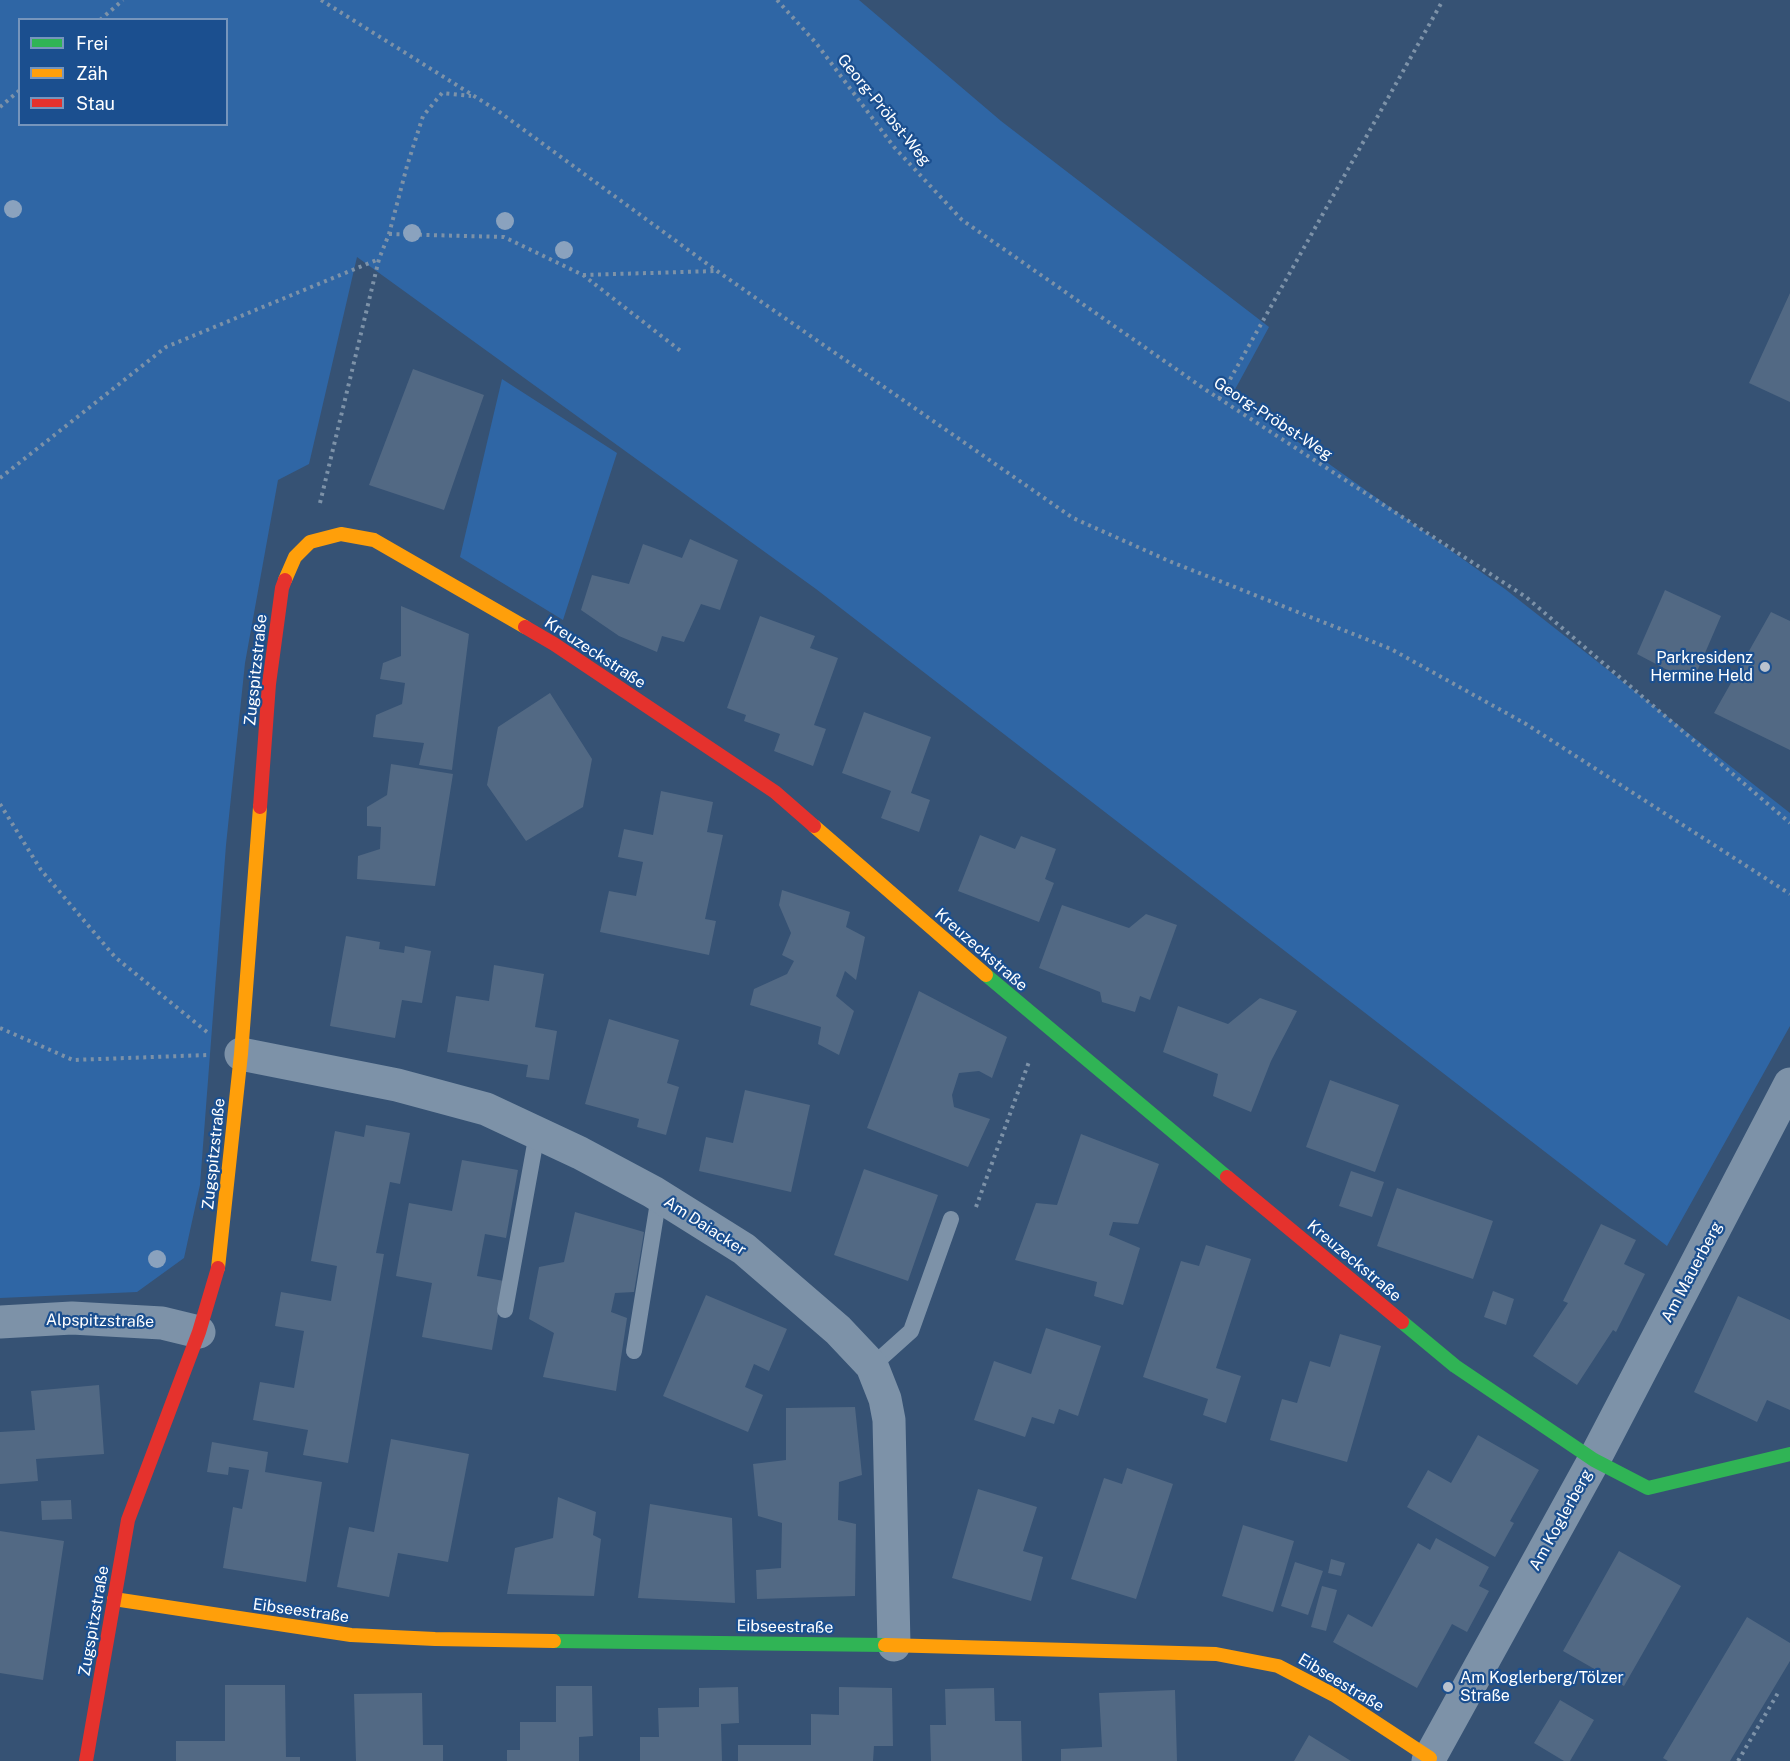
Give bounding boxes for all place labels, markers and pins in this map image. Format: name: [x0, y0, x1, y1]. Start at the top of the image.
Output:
place label: Parkresidenz Hermine Held: [1650, 648, 1753, 686]
marker: Parkresidenz Hermine Held: [1758, 660, 1772, 674]
place label: Am Koglerberg/Tölzer Straße: [1460, 1668, 1624, 1706]
marker: Am Koglerberg/Tölzer Straße: [1441, 1680, 1455, 1694]

